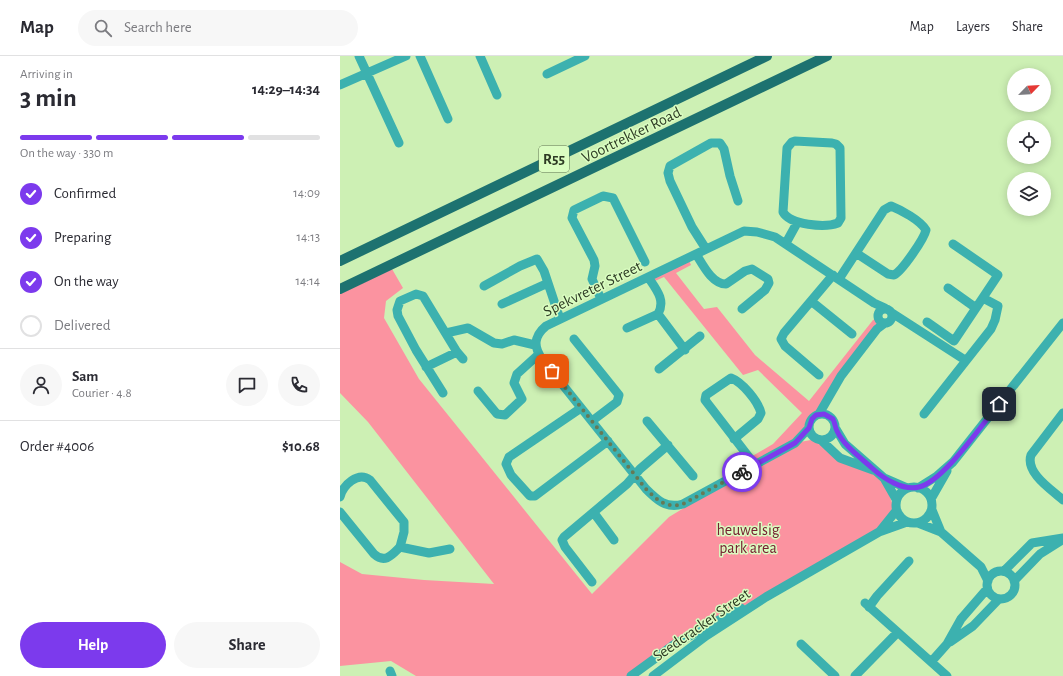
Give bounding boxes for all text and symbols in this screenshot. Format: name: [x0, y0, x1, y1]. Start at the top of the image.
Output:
search box: [78, 10, 358, 46]
icon: search: [92, 17, 114, 39]
text: Map: [20, 18, 54, 37]
text: Search here: [124, 20, 192, 35]
text: Map: [909, 20, 934, 34]
text: Layers: [956, 20, 990, 34]
text: Share: [1012, 20, 1043, 34]
text: Arriving in: [20, 68, 73, 81]
north arrow: [1007, 68, 1051, 112]
map controls: [1007, 68, 1051, 216]
text: 14:29–14:34: [252, 82, 320, 97]
text: 3 min: [20, 85, 77, 111]
street label: Voortrekker Road: [579, 104, 683, 166]
button: locate: [1007, 120, 1051, 164]
road number: R55: [539, 146, 569, 172]
text: On the way · 330 m: [20, 147, 113, 160]
button: layers: [1007, 172, 1051, 216]
icon: check: [20, 183, 42, 205]
text: Confirmed: [54, 186, 116, 201]
text: 14:09: [293, 187, 320, 200]
icon: check: [20, 227, 42, 249]
text: Preparing: [54, 230, 111, 245]
text: 14:13: [296, 231, 320, 244]
street label: Spekvreter Street: [541, 258, 644, 320]
icon: check: [20, 271, 42, 293]
text: On the way: [54, 274, 119, 289]
text: 14:14: [296, 275, 320, 288]
text: Delivered: [54, 318, 111, 333]
pin: [535, 354, 569, 388]
icon: bag: [541, 360, 563, 382]
button: person: [20, 364, 62, 406]
button: chat: [226, 364, 268, 406]
button: phone: [278, 364, 320, 406]
text: Sam: [72, 369, 98, 384]
text: Courier · 4.8: [72, 387, 132, 400]
pin: [982, 387, 1016, 421]
icon: home: [988, 393, 1010, 415]
text: Order #4006: [20, 439, 94, 454]
text: $10.68: [282, 439, 320, 454]
courier: [722, 452, 762, 492]
icon: bike: [731, 461, 753, 483]
park label: heuwelsig park area: [716, 522, 780, 556]
street label: Seedcracker Street: [650, 585, 753, 664]
button: Help: [20, 622, 166, 668]
button: Share: [174, 622, 320, 668]

